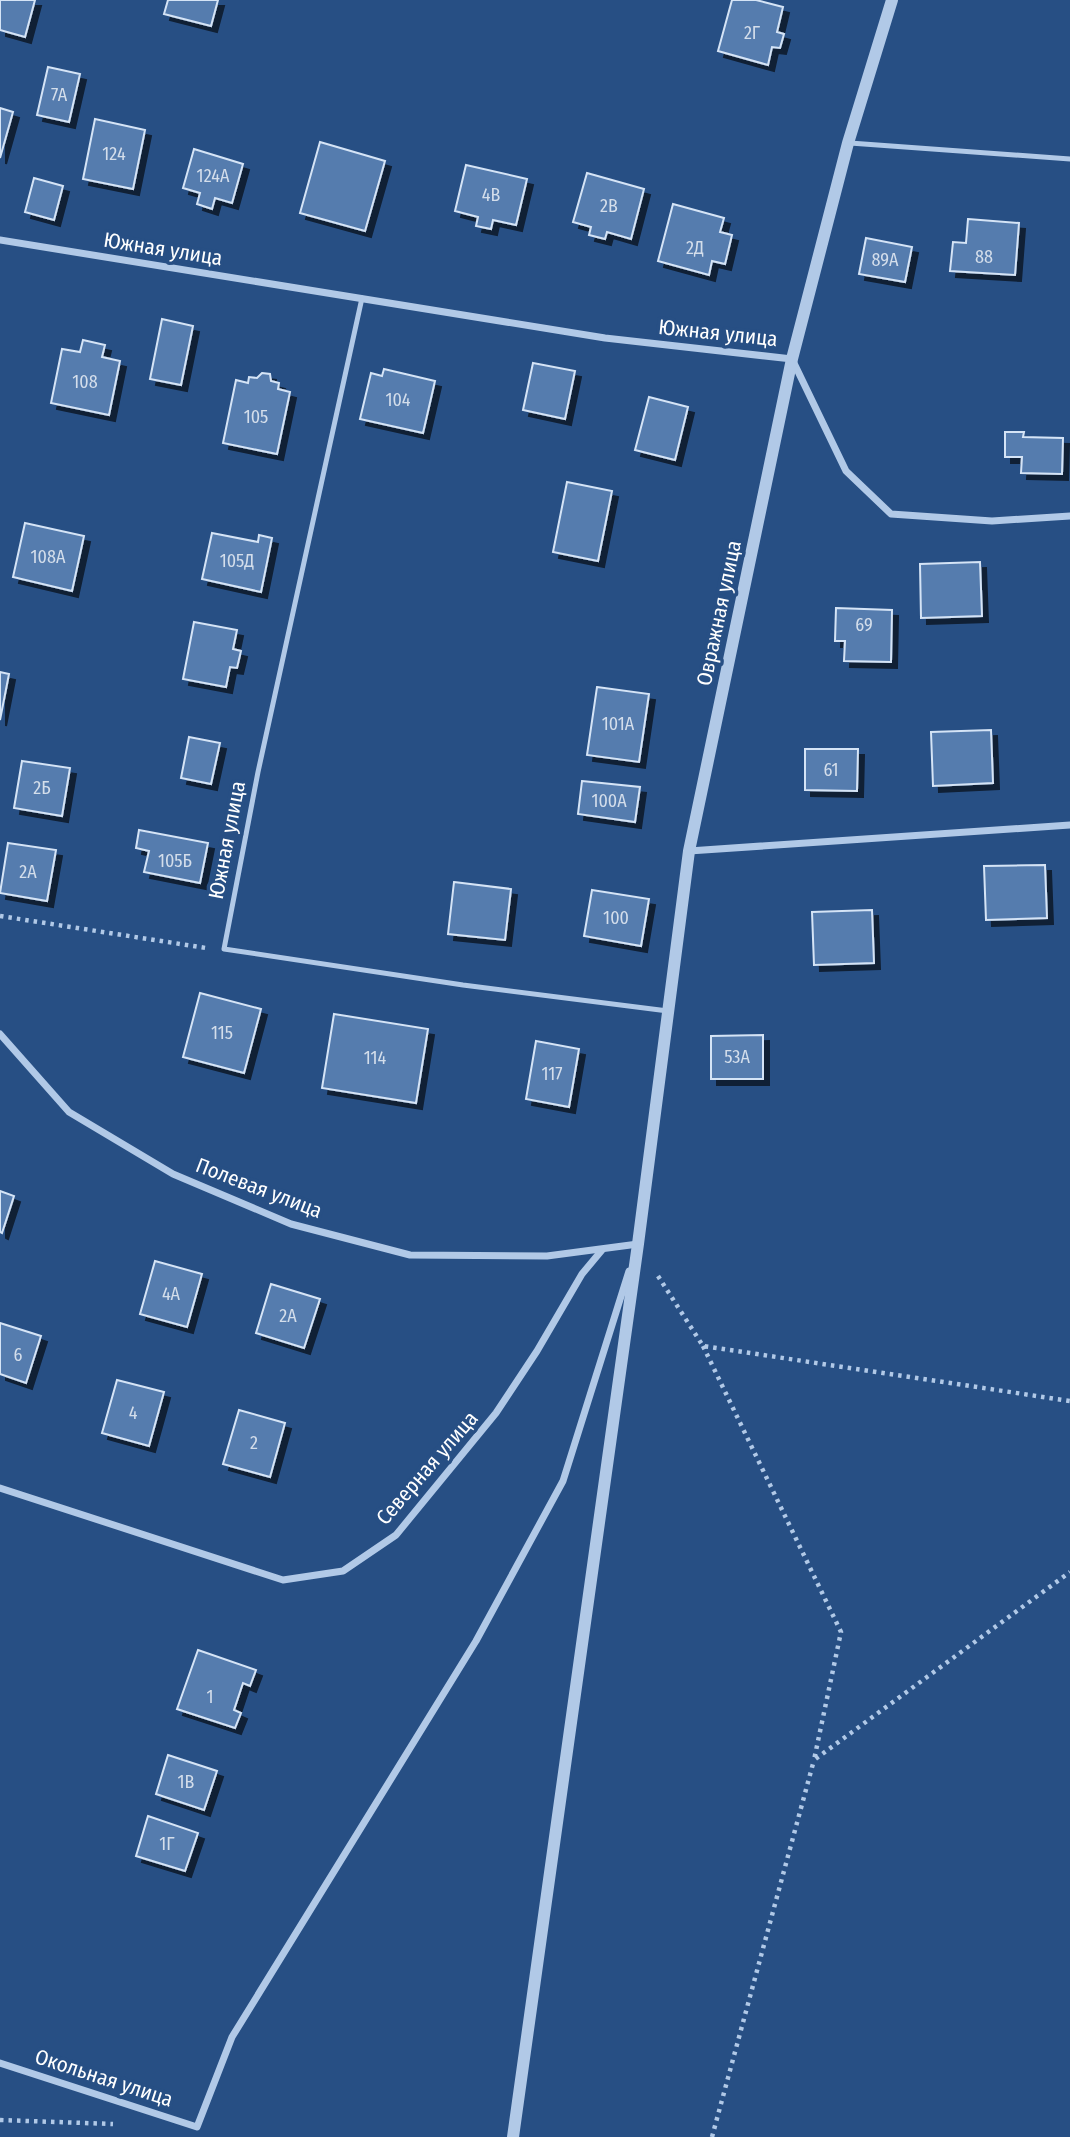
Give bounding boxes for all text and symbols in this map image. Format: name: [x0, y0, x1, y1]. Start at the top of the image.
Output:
house number: 2Г: [744, 22, 761, 44]
house number: 7А: [51, 84, 68, 106]
house number: 124: [102, 143, 126, 165]
house number: 124А: [197, 165, 230, 187]
house number: 4В: [482, 184, 500, 206]
house number: 2В: [600, 195, 618, 217]
street label: Южная улица: [102, 227, 224, 271]
house number: 2Д: [686, 237, 704, 259]
house number: 88: [975, 246, 993, 268]
house number: 89А: [872, 249, 899, 271]
street label: Южная улица: [657, 314, 779, 352]
house number: 108: [72, 371, 98, 393]
house number: 104: [385, 389, 411, 411]
house number: 105: [244, 406, 268, 428]
street label: Овражная улица: [691, 538, 747, 688]
house number: 108А: [31, 546, 66, 568]
house number: 105Д: [220, 550, 254, 572]
house number: 69: [855, 614, 873, 636]
house number: 101А: [602, 713, 635, 735]
house number: 61: [823, 759, 839, 781]
house number: 2Б: [33, 777, 51, 799]
street label: Южная улица: [203, 779, 251, 901]
house number: 100А: [591, 790, 627, 812]
house number: 105Б: [158, 850, 192, 872]
house number: 2А: [19, 861, 37, 883]
house number: 100: [603, 907, 629, 929]
house number: 115: [211, 1022, 233, 1044]
house number: 53А: [724, 1046, 750, 1068]
house number: 114: [364, 1047, 387, 1069]
house number: 117: [541, 1063, 563, 1085]
street label: Полевая улица: [192, 1152, 326, 1224]
house number: 4А: [162, 1283, 181, 1305]
house number: 2А: [279, 1305, 297, 1327]
house number: 6: [14, 1344, 23, 1366]
house number: 4: [129, 1402, 138, 1424]
street label: Северная улица: [371, 1406, 483, 1530]
house number: 2: [250, 1432, 258, 1454]
house number: 1: [206, 1686, 214, 1708]
house number: 1В: [178, 1771, 195, 1793]
house number: 1Г: [159, 1833, 175, 1855]
street label: Окольная улица: [32, 2043, 176, 2113]

